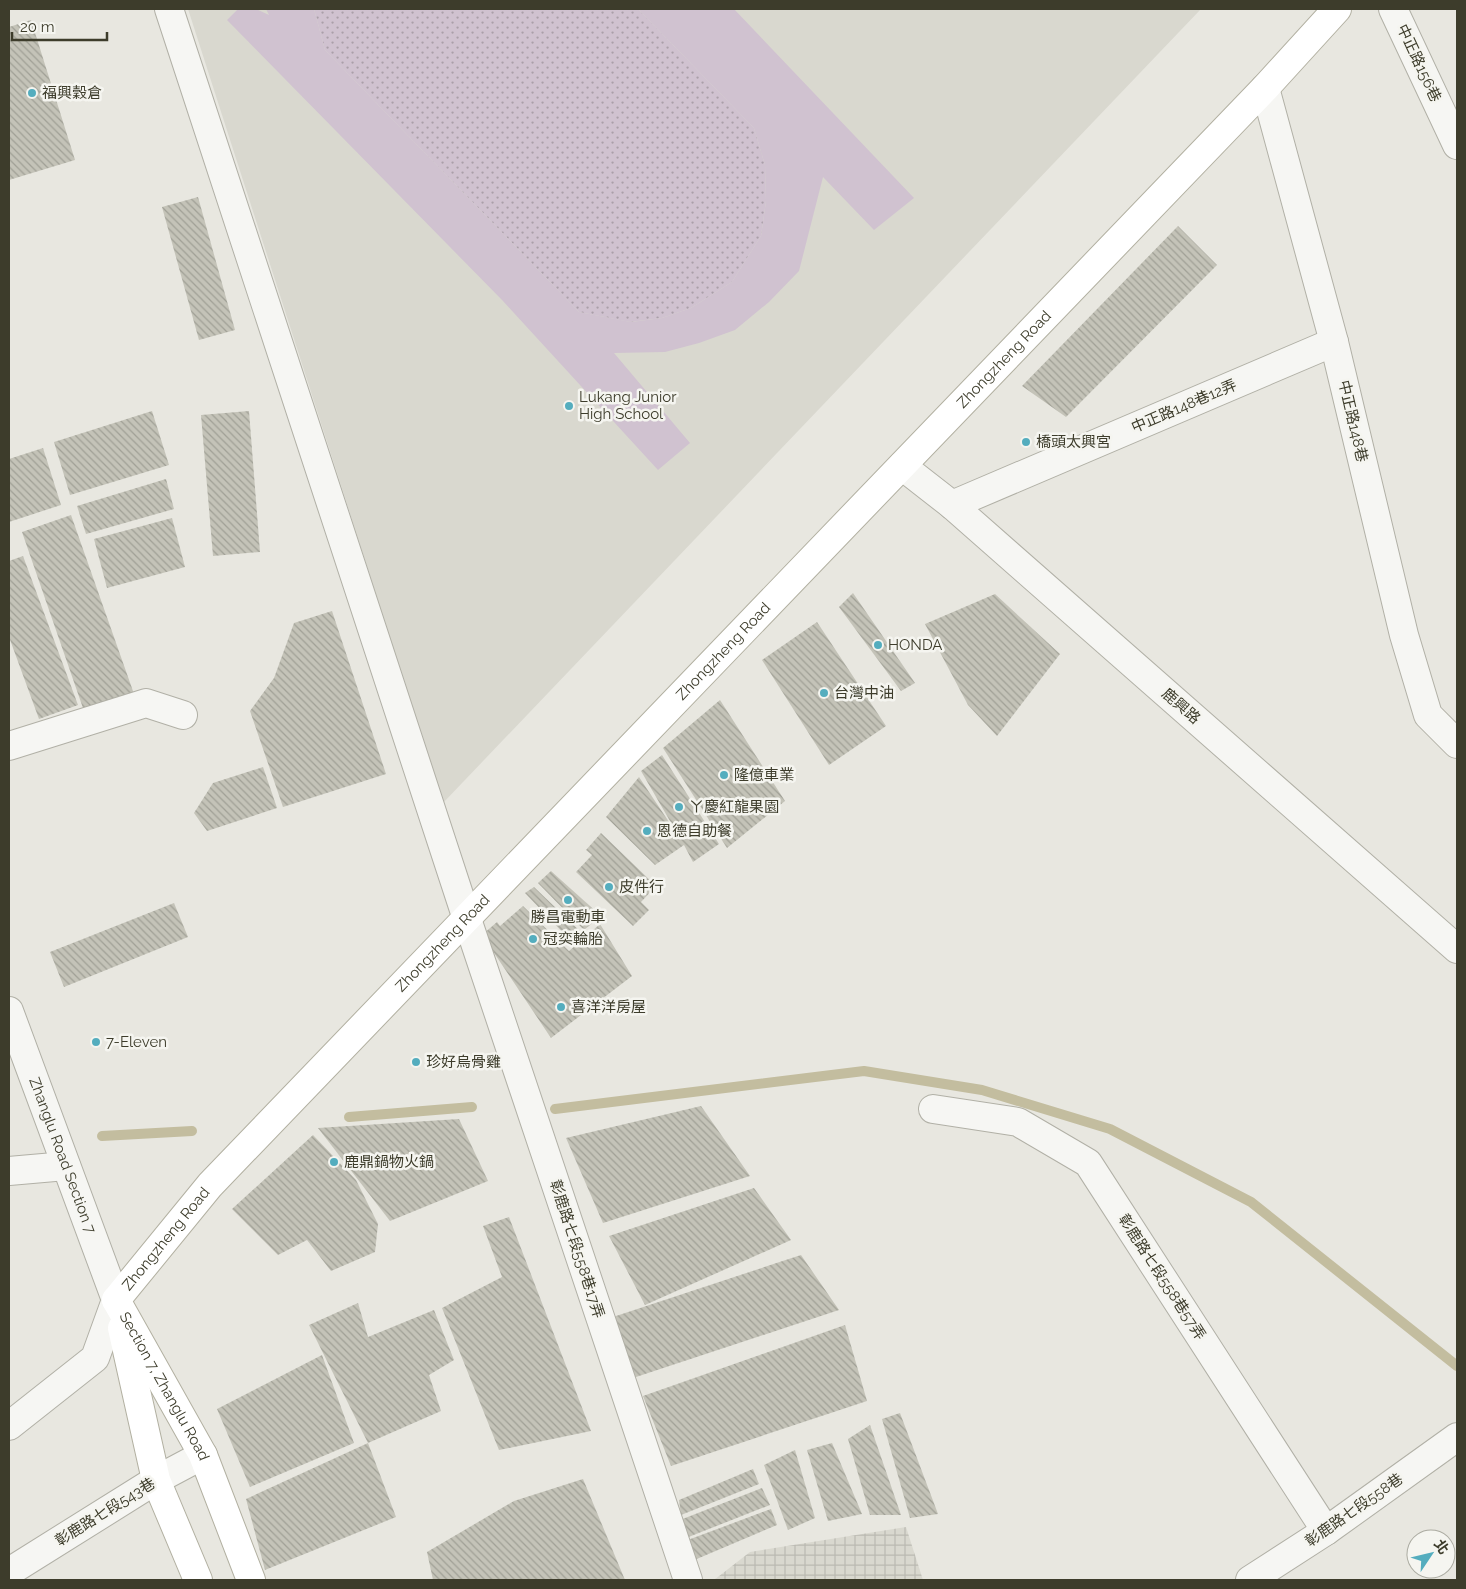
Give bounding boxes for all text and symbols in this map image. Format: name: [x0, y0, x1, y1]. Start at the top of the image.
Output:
scale bar: [12, 10, 108, 42]
text: 20 m: [20, 18, 55, 36]
street label: 中正路156巷: [1393, 21, 1445, 105]
place label: 福興穀倉: [42, 84, 102, 102]
marker: 福興穀倉: [26, 87, 38, 99]
street label: Zhongzheng Road: [953, 307, 1055, 412]
street label: 中正路148巷12弄: [1129, 376, 1239, 436]
street label: 中正路148巷: [1335, 378, 1371, 464]
place label: Lukang Junior High School: [579, 388, 677, 423]
marker: Lukang Junior High School: [563, 400, 575, 412]
place label: 橋頭太興宮: [1036, 433, 1111, 451]
marker: 橋頭太興宮: [1020, 436, 1032, 448]
street label: Zhongzheng Road: [672, 599, 774, 704]
place label: HONDA: [888, 636, 942, 654]
marker: HONDA: [872, 639, 884, 651]
place label: 台灣中油: [834, 684, 894, 702]
street label: 鹿興路: [1158, 684, 1204, 728]
marker: 台灣中油: [818, 687, 830, 699]
place label: 隆億車業: [734, 766, 794, 784]
marker: 隆億車業: [718, 769, 730, 781]
place label: ㄚ慶紅龍果園: [689, 798, 779, 816]
marker: ㄚ慶紅龍果園: [673, 801, 685, 813]
place label: 恩德自助餐: [657, 822, 732, 840]
marker: 恩德自助餐: [641, 825, 653, 837]
place label: 皮件行: [619, 878, 664, 896]
marker: 皮件行: [603, 881, 615, 893]
street label: Zhongzheng Road: [392, 891, 493, 996]
marker: 勝昌電動車: [562, 894, 574, 906]
place label: 勝昌電動車: [530, 908, 606, 926]
place label: 冠奕輪胎: [543, 930, 603, 948]
marker: 冠奕輪胎: [527, 933, 539, 945]
place label: 喜洋洋房屋: [571, 998, 646, 1016]
marker: 喜洋洋房屋: [555, 1001, 567, 1013]
place label: 7-Eleven: [106, 1033, 167, 1051]
marker: 7-Eleven: [90, 1036, 102, 1048]
place label: 珍好烏骨雞: [426, 1053, 501, 1071]
marker: 珍好烏骨雞: [410, 1056, 422, 1068]
street label: Zhanglu Road Section 7: [25, 1075, 100, 1236]
place label: 鹿鼎鍋物火鍋: [344, 1153, 434, 1171]
marker: 鹿鼎鍋物火鍋: [328, 1156, 340, 1168]
street label: 彰鹿路七段558巷17弄: [546, 1177, 608, 1321]
street label: Zhongzheng Road: [119, 1184, 213, 1294]
street label: 彰鹿路七段558巷57弄: [1115, 1211, 1209, 1343]
street label: Section 7, Zhanglu Road: [116, 1309, 213, 1463]
street label: 彰鹿路七段558巷: [1302, 1470, 1406, 1550]
street label: 彰鹿路七段543巷: [52, 1474, 158, 1550]
north arrow: [1406, 1529, 1456, 1579]
text: 北: [1431, 1536, 1452, 1557]

